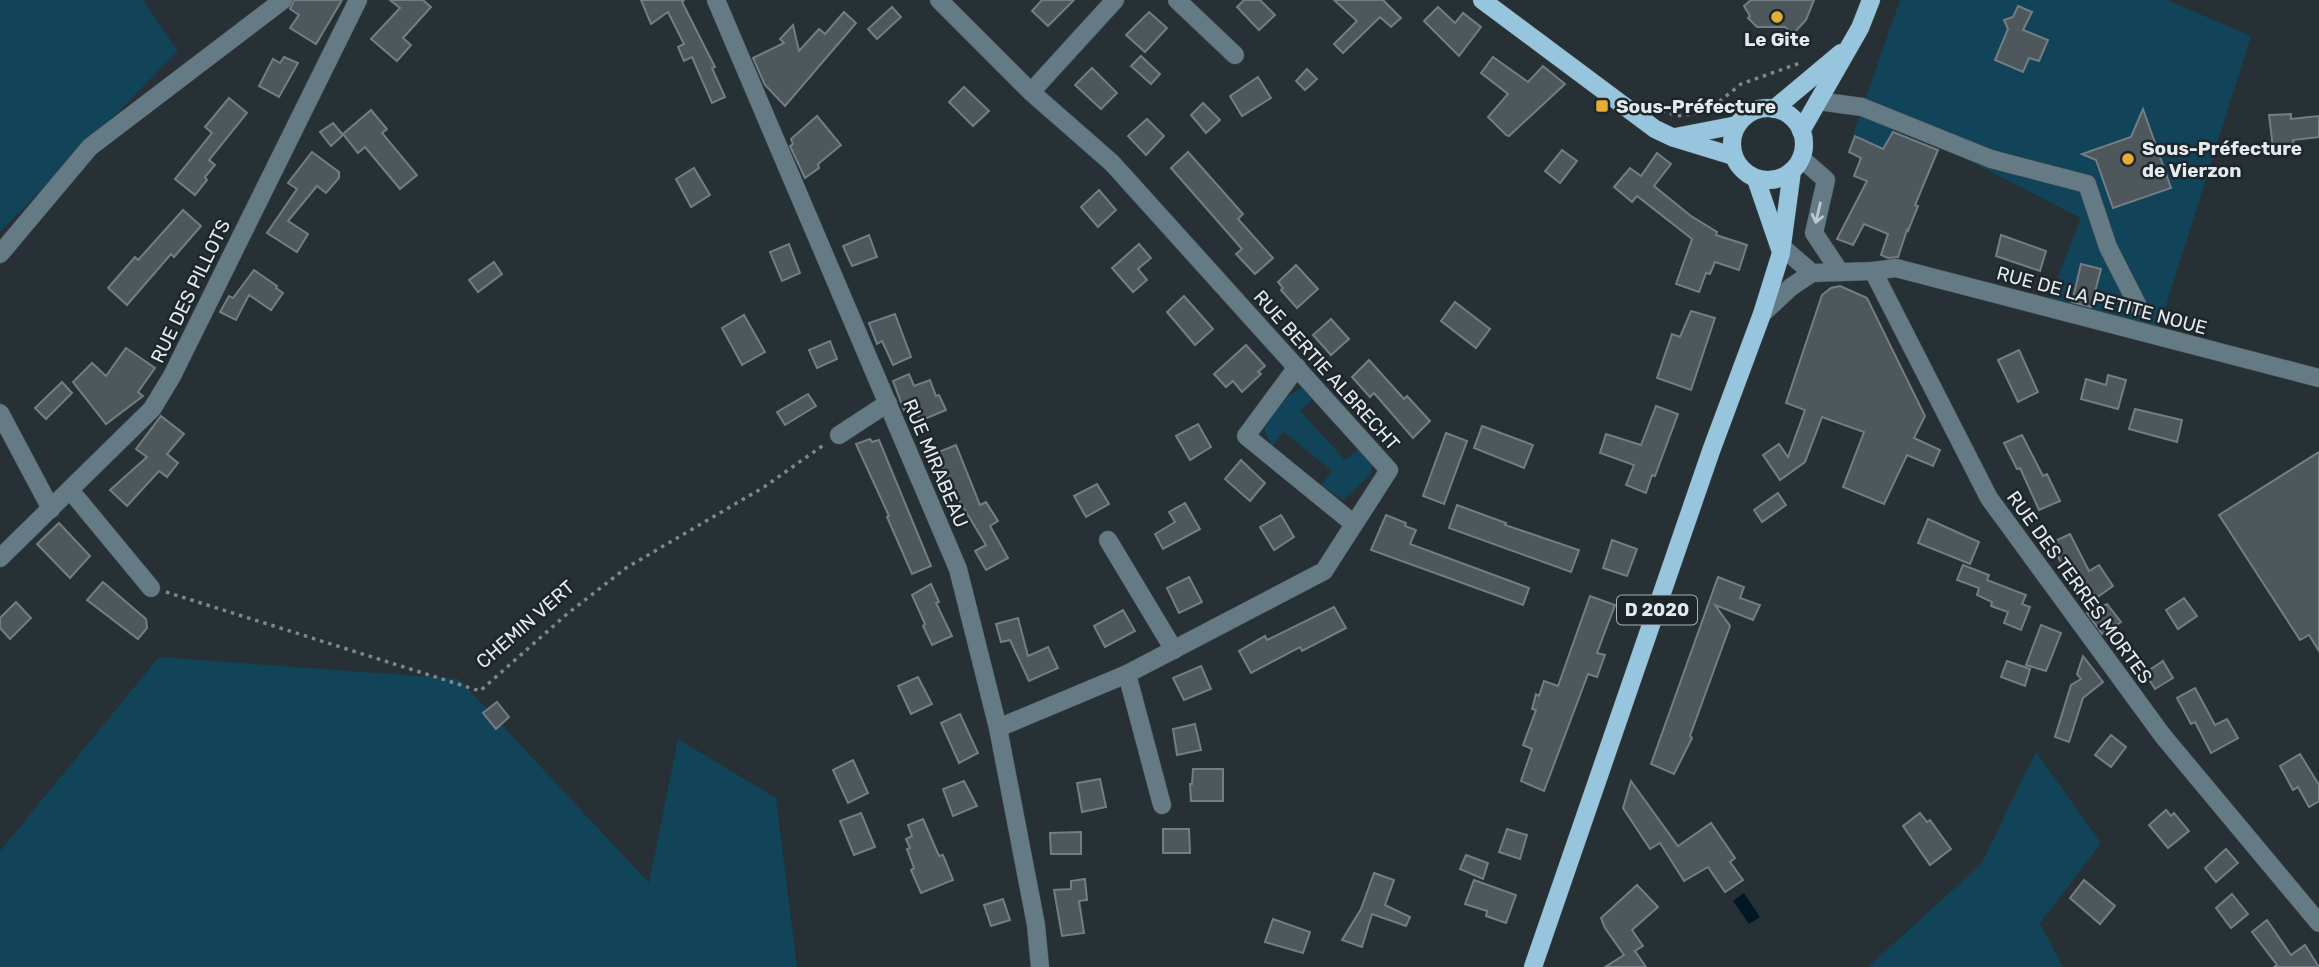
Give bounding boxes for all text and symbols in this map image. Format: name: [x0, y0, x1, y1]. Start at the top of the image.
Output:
marker: Le Gite: [1769, 9, 1785, 25]
place label: Le Gite: [1744, 28, 1810, 51]
place label: Sous-Préfecture: [1616, 95, 1776, 118]
marker: Sous-Préfecture: [1594, 98, 1610, 114]
place label: Sous-Préfecture de Vierzon: [2142, 137, 2302, 182]
marker: Sous-Préfecture de Vierzon: [2120, 151, 2136, 167]
one-way arrow: [1811, 201, 1824, 224]
street label: RUE DES PILLOTS: [146, 216, 235, 367]
street label: RUE DE LA PETITE NOUE: [1994, 261, 2210, 340]
street label: RUE BERTIE ALBRECHT: [1249, 286, 1405, 455]
street label: RUE MIRABEAU: [898, 395, 973, 531]
street label: RUE DES TERRES MORTES: [2002, 486, 2157, 688]
street label: CHEMIN VERT: [472, 575, 579, 673]
road number: D 2020: [1617, 596, 1697, 624]

